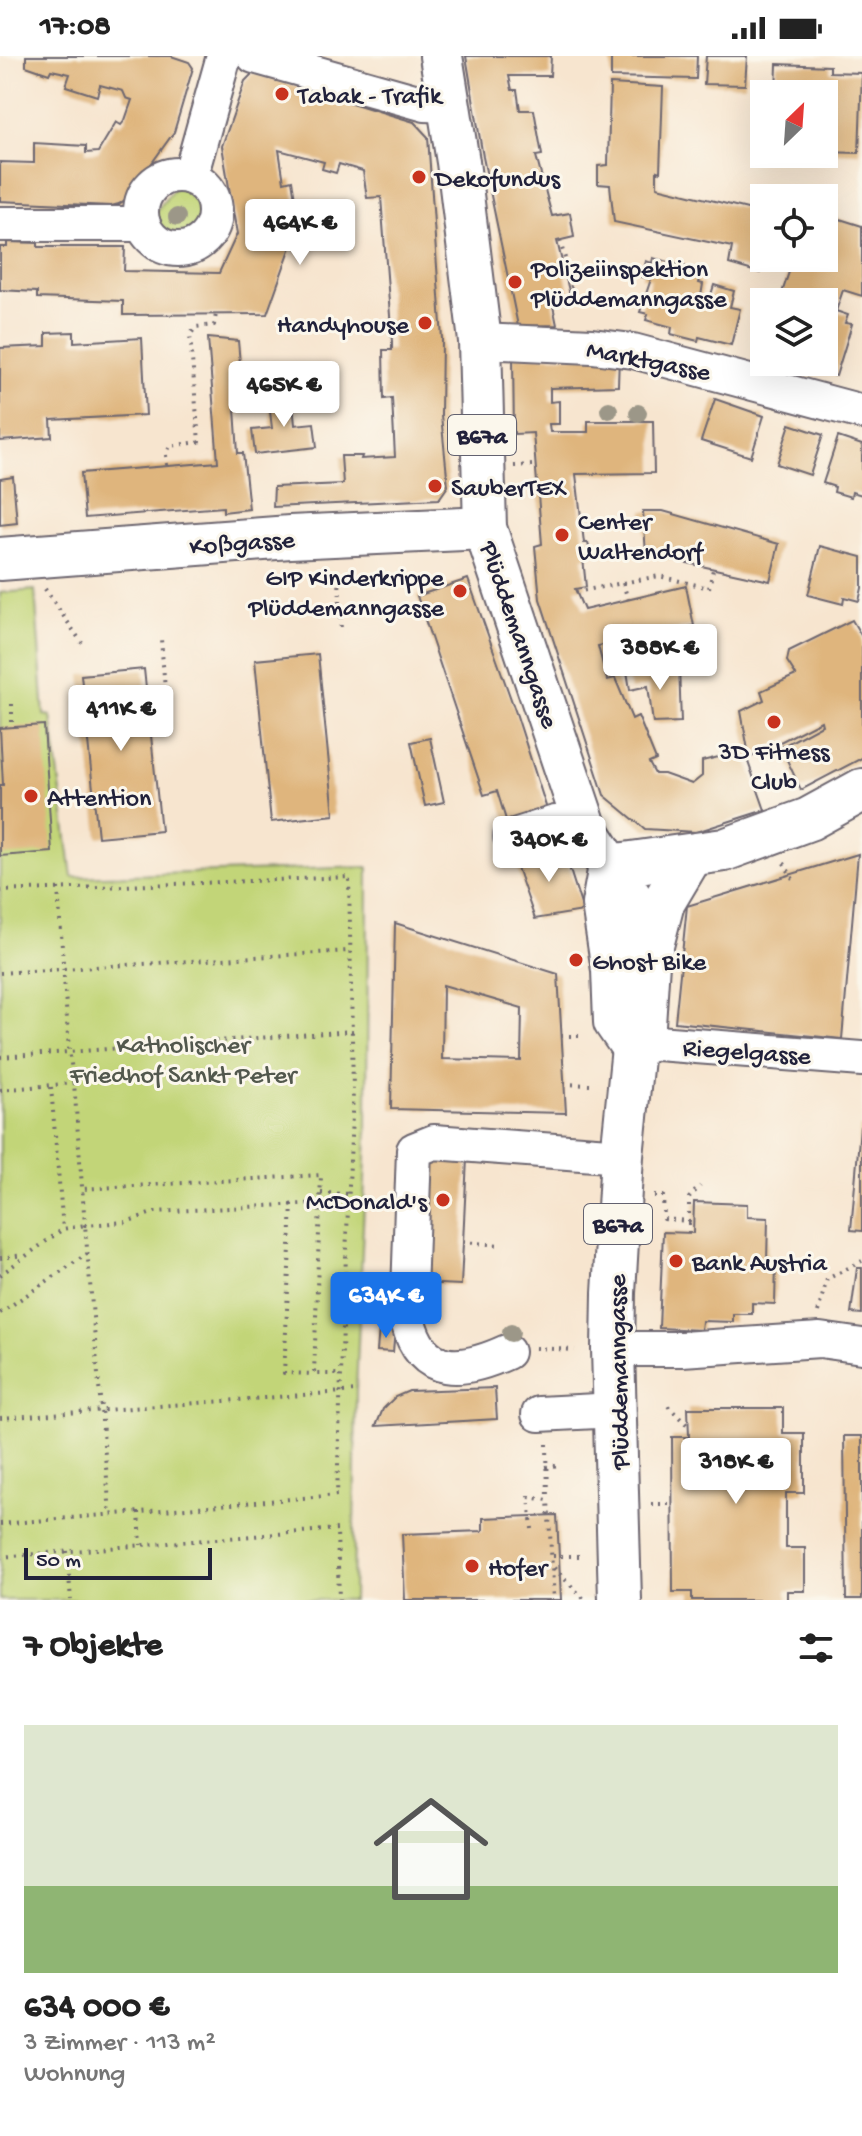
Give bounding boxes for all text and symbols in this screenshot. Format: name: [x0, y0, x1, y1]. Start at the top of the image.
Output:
text: 17:08: [40, 11, 111, 46]
north arrow: [750, 80, 838, 168]
map controls: [750, 80, 838, 376]
place label: Tabak - Trafik: [296, 83, 444, 114]
marker: Tabak - Trafik: [273, 85, 291, 103]
place label: Dekofundus: [433, 166, 561, 197]
marker: Dekofundus: [410, 168, 428, 186]
button: locate: [750, 184, 838, 272]
pin: 464K €: [235, 199, 365, 267]
text: 464K €: [263, 209, 337, 240]
place label: Polizeiinspektion Plüddemanngasse: [530, 256, 727, 317]
marker: Polizeiinspektion Plüddemanngasse: [506, 273, 524, 291]
button: layers: [750, 288, 838, 376]
place label: Handyhouse: [277, 312, 410, 343]
marker: Handyhouse: [416, 314, 434, 332]
street label: Marktgasse: [584, 336, 713, 391]
pin: 465K €: [219, 361, 349, 429]
text: 465K €: [246, 371, 322, 402]
road number: B67a: [448, 415, 516, 455]
place label: SauberTEX: [451, 475, 567, 506]
marker: SauberTEX: [426, 477, 444, 495]
place label: Center Waltendorf: [578, 509, 705, 570]
street label: Koßgasse: [189, 526, 297, 565]
marker: Center Waltendorf: [553, 526, 571, 544]
street label: Plüddemanngasse: [470, 537, 563, 734]
place label: GIP Kinderkrippe Plüddemanngasse: [247, 565, 445, 626]
marker: GIP Kinderkrippe Plüddemanngasse: [451, 582, 469, 600]
pin: 388K €: [595, 624, 725, 692]
text: 388K €: [621, 634, 699, 665]
pin: 411K €: [56, 685, 186, 753]
text: 411K €: [86, 695, 156, 726]
marker: 3D Fitness Club: [765, 713, 783, 731]
place label: 3D Fitness Club: [717, 739, 831, 800]
place label: Attention: [47, 785, 152, 816]
marker: Attention: [22, 787, 40, 805]
pin: 340K €: [484, 816, 614, 884]
text: 340K €: [511, 826, 587, 857]
place label: Ghost Bike: [592, 949, 707, 980]
marker: Ghost Bike: [567, 951, 585, 969]
park label: Katholischer Friedhof Sankt Peter: [69, 1032, 299, 1093]
street label: Riegelgasse: [682, 1035, 812, 1074]
place label: McDonald's: [306, 1189, 428, 1220]
marker: McDonald's: [434, 1191, 452, 1209]
road number: B67a: [584, 1204, 652, 1244]
place label: Bank Austria: [691, 1250, 828, 1281]
marker: Bank Austria: [667, 1252, 685, 1270]
pin: 634K €: [321, 1272, 451, 1340]
street label: Plüddemanngasse: [604, 1273, 639, 1471]
text: 634K €: [349, 1282, 423, 1313]
pin: 318K €: [671, 1438, 801, 1506]
text: 318K €: [699, 1448, 773, 1479]
scale bar: [24, 1544, 212, 1580]
text: 50 m: [36, 1549, 81, 1575]
place label: Hofer: [488, 1555, 550, 1586]
marker: Hofer: [463, 1557, 481, 1575]
icon: filters: [794, 1626, 838, 1670]
text: 7 Objekte: [24, 1628, 162, 1668]
icon: home: [359, 1777, 503, 1921]
text: 634 000 €: [24, 1989, 169, 2029]
text: 3 Zimmer · 113 m²: [24, 2029, 216, 2060]
text: Wohnung: [24, 2060, 125, 2091]

